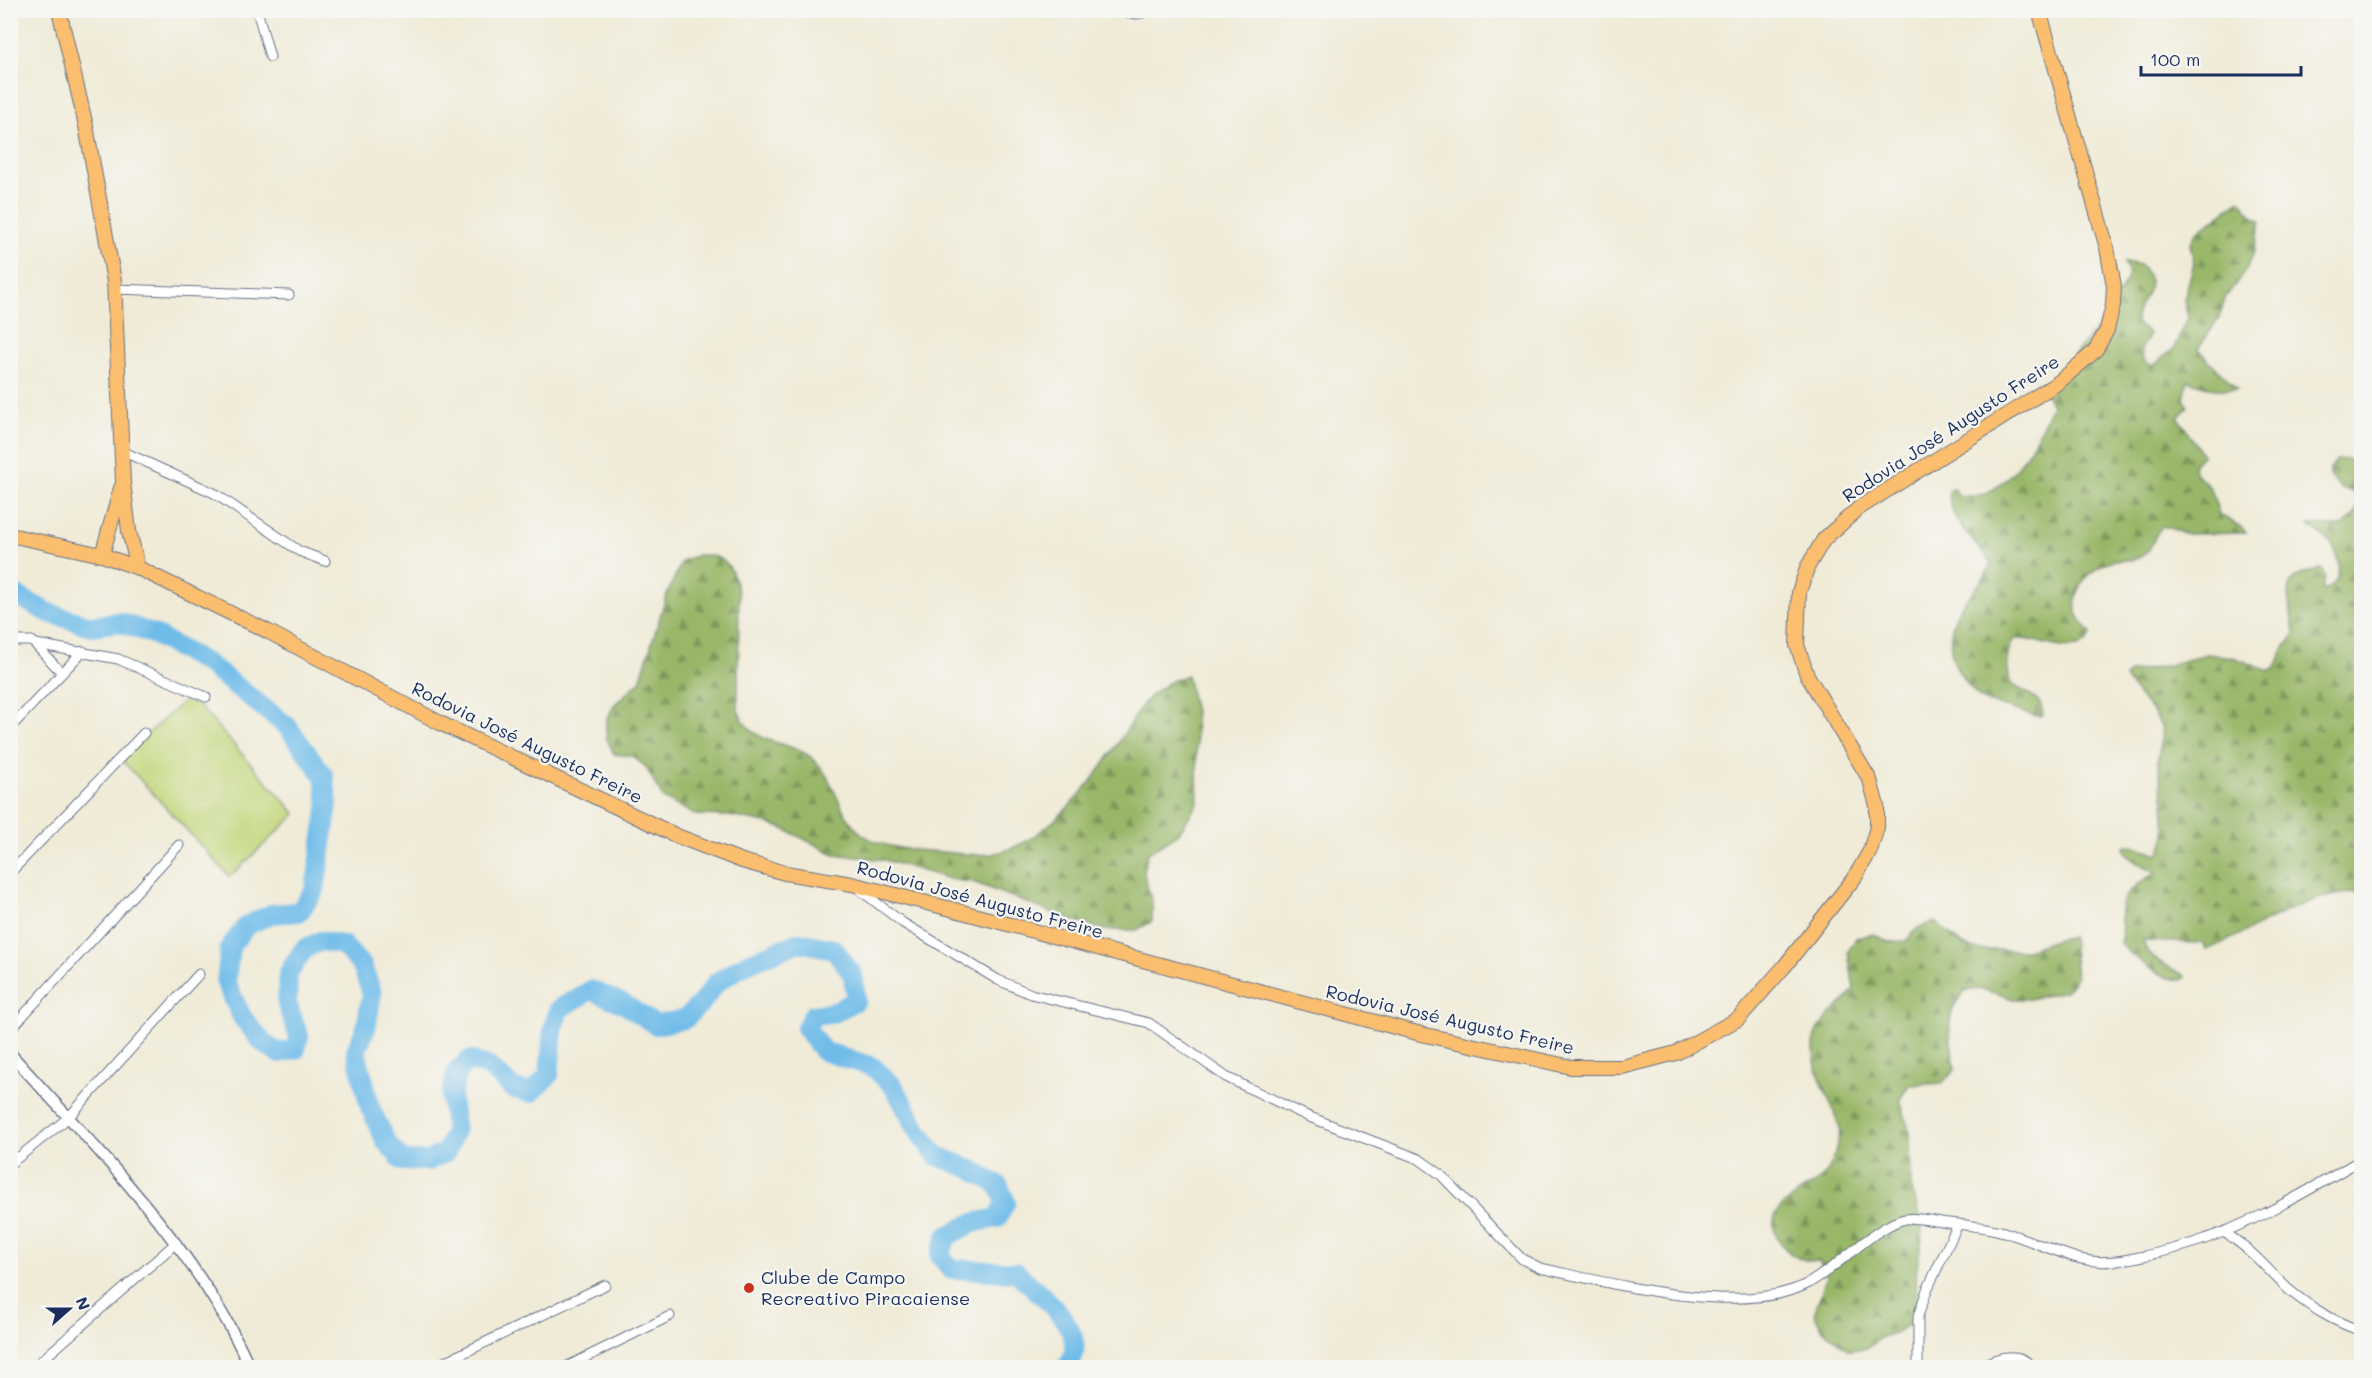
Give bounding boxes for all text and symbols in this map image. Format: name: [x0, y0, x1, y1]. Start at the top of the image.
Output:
scale bar: [2141, 39, 2302, 77]
text: 100 m: [2150, 47, 2200, 71]
street label: Rodovia José Augusto Freire: [1837, 349, 2064, 507]
street label: Rodovia José Augusto Freire: [408, 676, 647, 809]
street label: Rodovia José Augusto Freire: [854, 855, 1106, 944]
street label: Rodovia José Augusto Freire: [1324, 979, 1577, 1059]
place label: Clube de Campo Recreativo Piracaiense: [761, 1265, 970, 1310]
north arrow: [39, 1279, 99, 1339]
marker: Clube de Campo Recreativo Piracaiense: [742, 1281, 756, 1295]
text: N: [71, 1294, 95, 1313]

